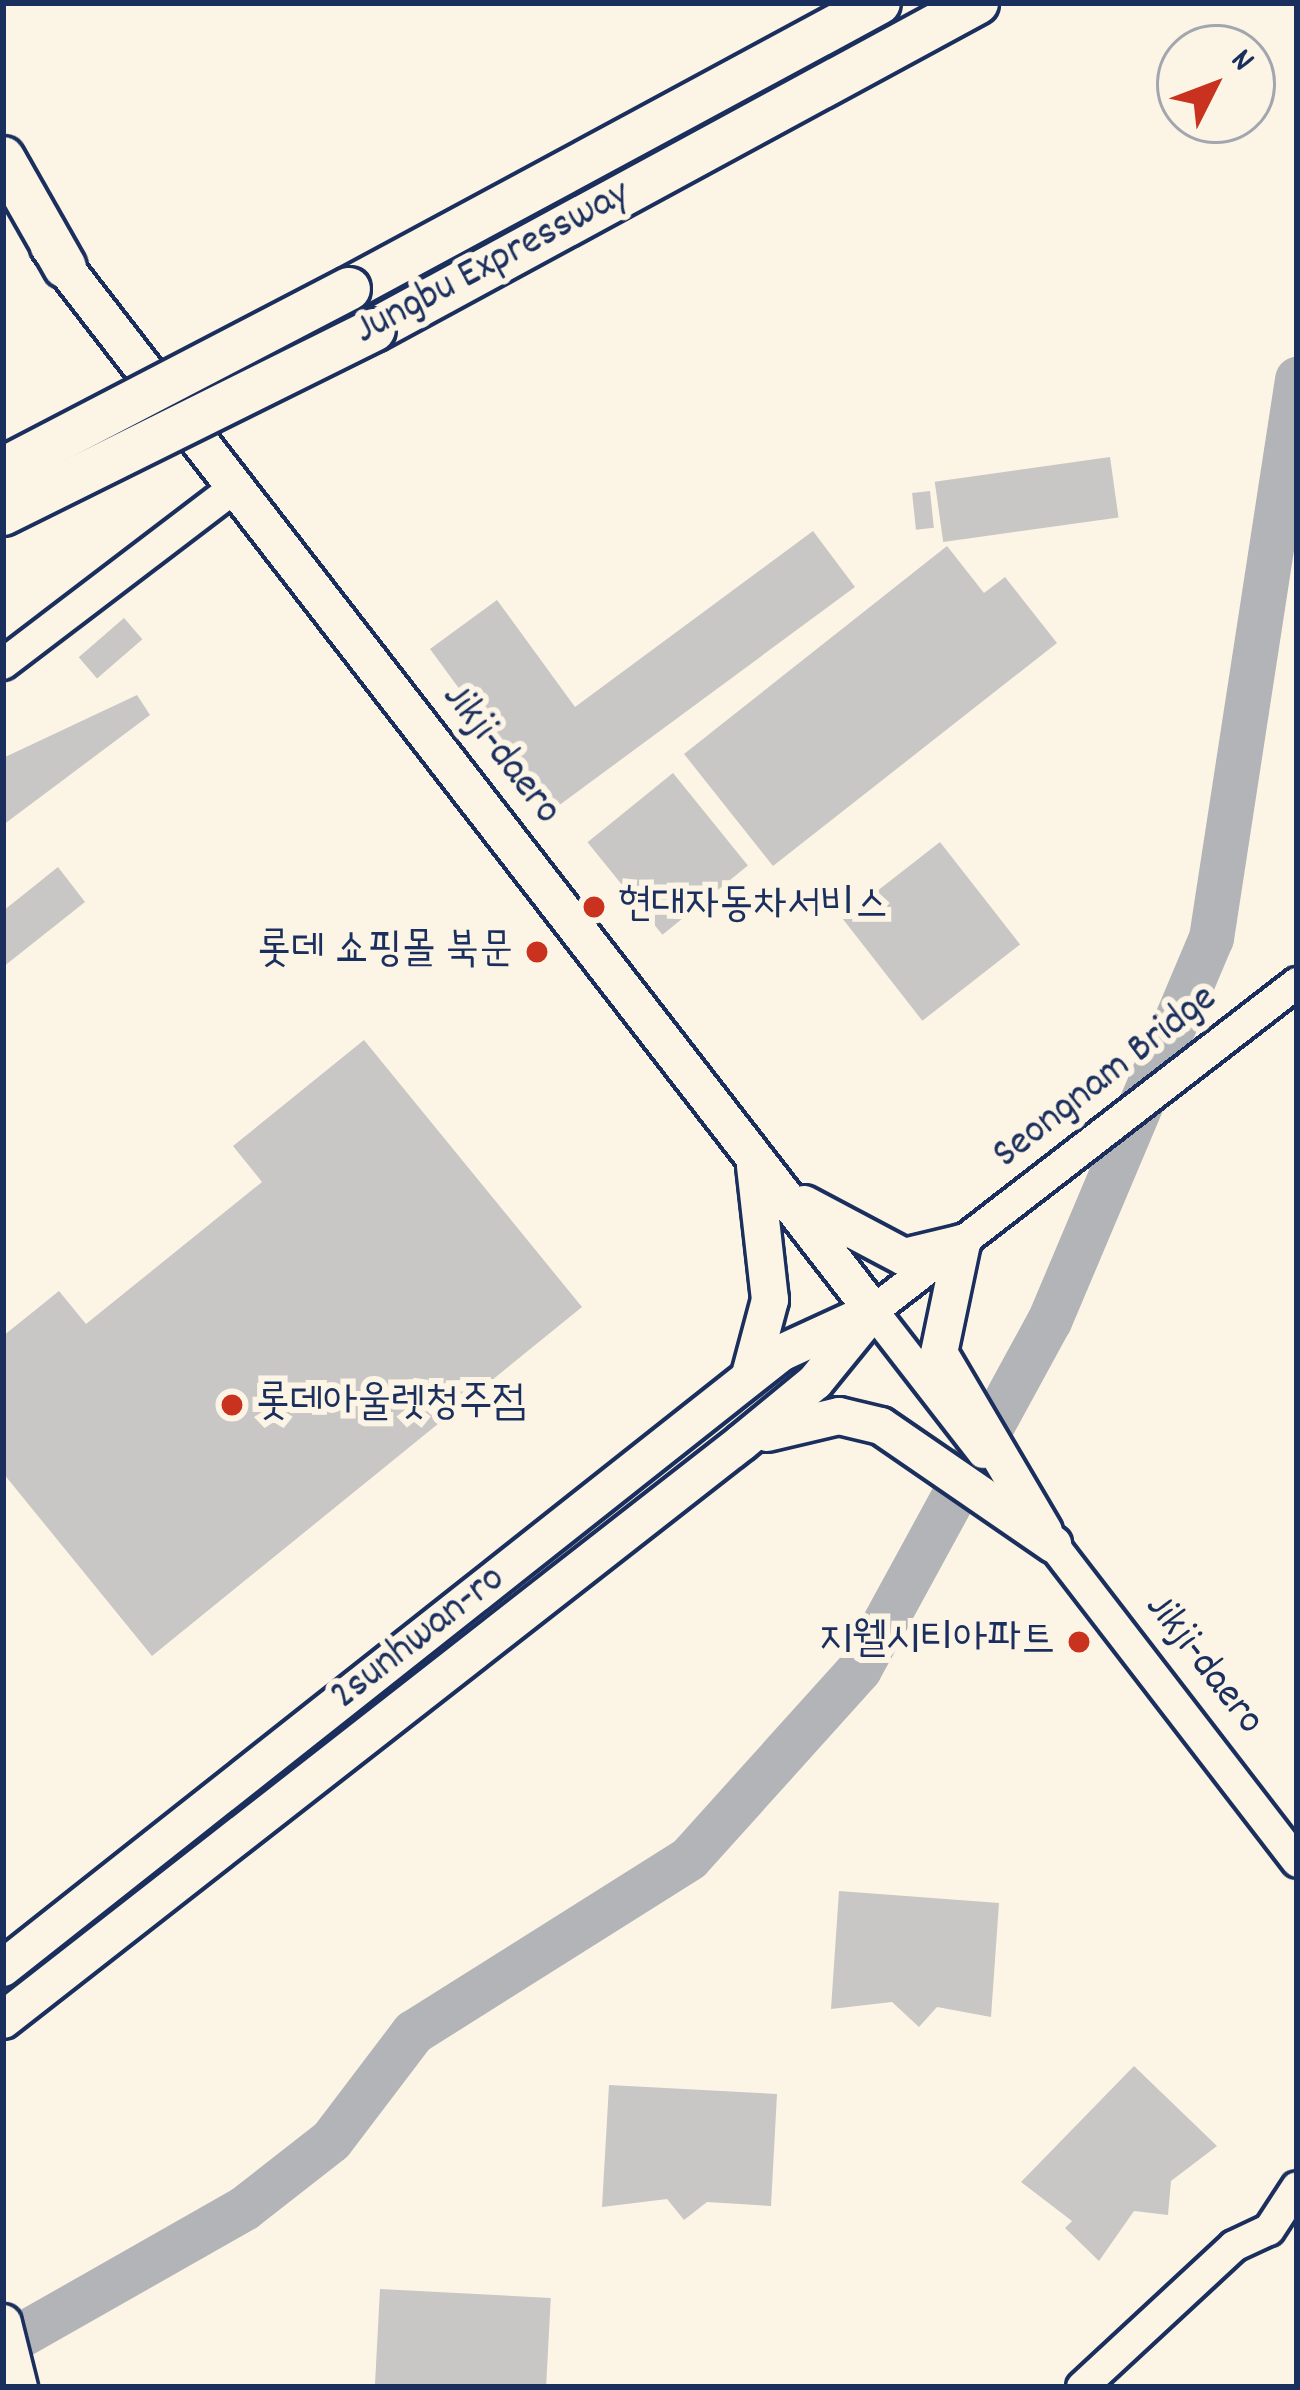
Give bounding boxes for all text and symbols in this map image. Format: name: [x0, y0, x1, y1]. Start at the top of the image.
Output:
north arrow: [1156, 24, 1276, 144]
text: N: [1218, 40, 1264, 83]
street label: Jungbu Expressway: [347, 170, 639, 358]
street label: Jikji-daero: [429, 674, 571, 836]
place label: 현대자동차서비스: [618, 882, 888, 932]
marker: 현대자동차서비스: [581, 894, 607, 920]
place label: 롯데 쇼핑몰 북문: [257, 927, 513, 977]
marker: 롯데 쇼핑몰 북문: [524, 939, 550, 965]
street label: Seongnam Bridge: [984, 975, 1228, 1181]
place label: 롯데아울렛청주점: [256, 1380, 526, 1430]
marker: 롯데아울렛청주점: [219, 1392, 245, 1418]
street label: 2sunhwan-ro: [322, 1555, 516, 1723]
street label: Jikji-daero: [1132, 1584, 1274, 1746]
place label: 지웰시티아파트: [818, 1617, 1055, 1667]
marker: 지웰시티아파트: [1066, 1629, 1092, 1655]

